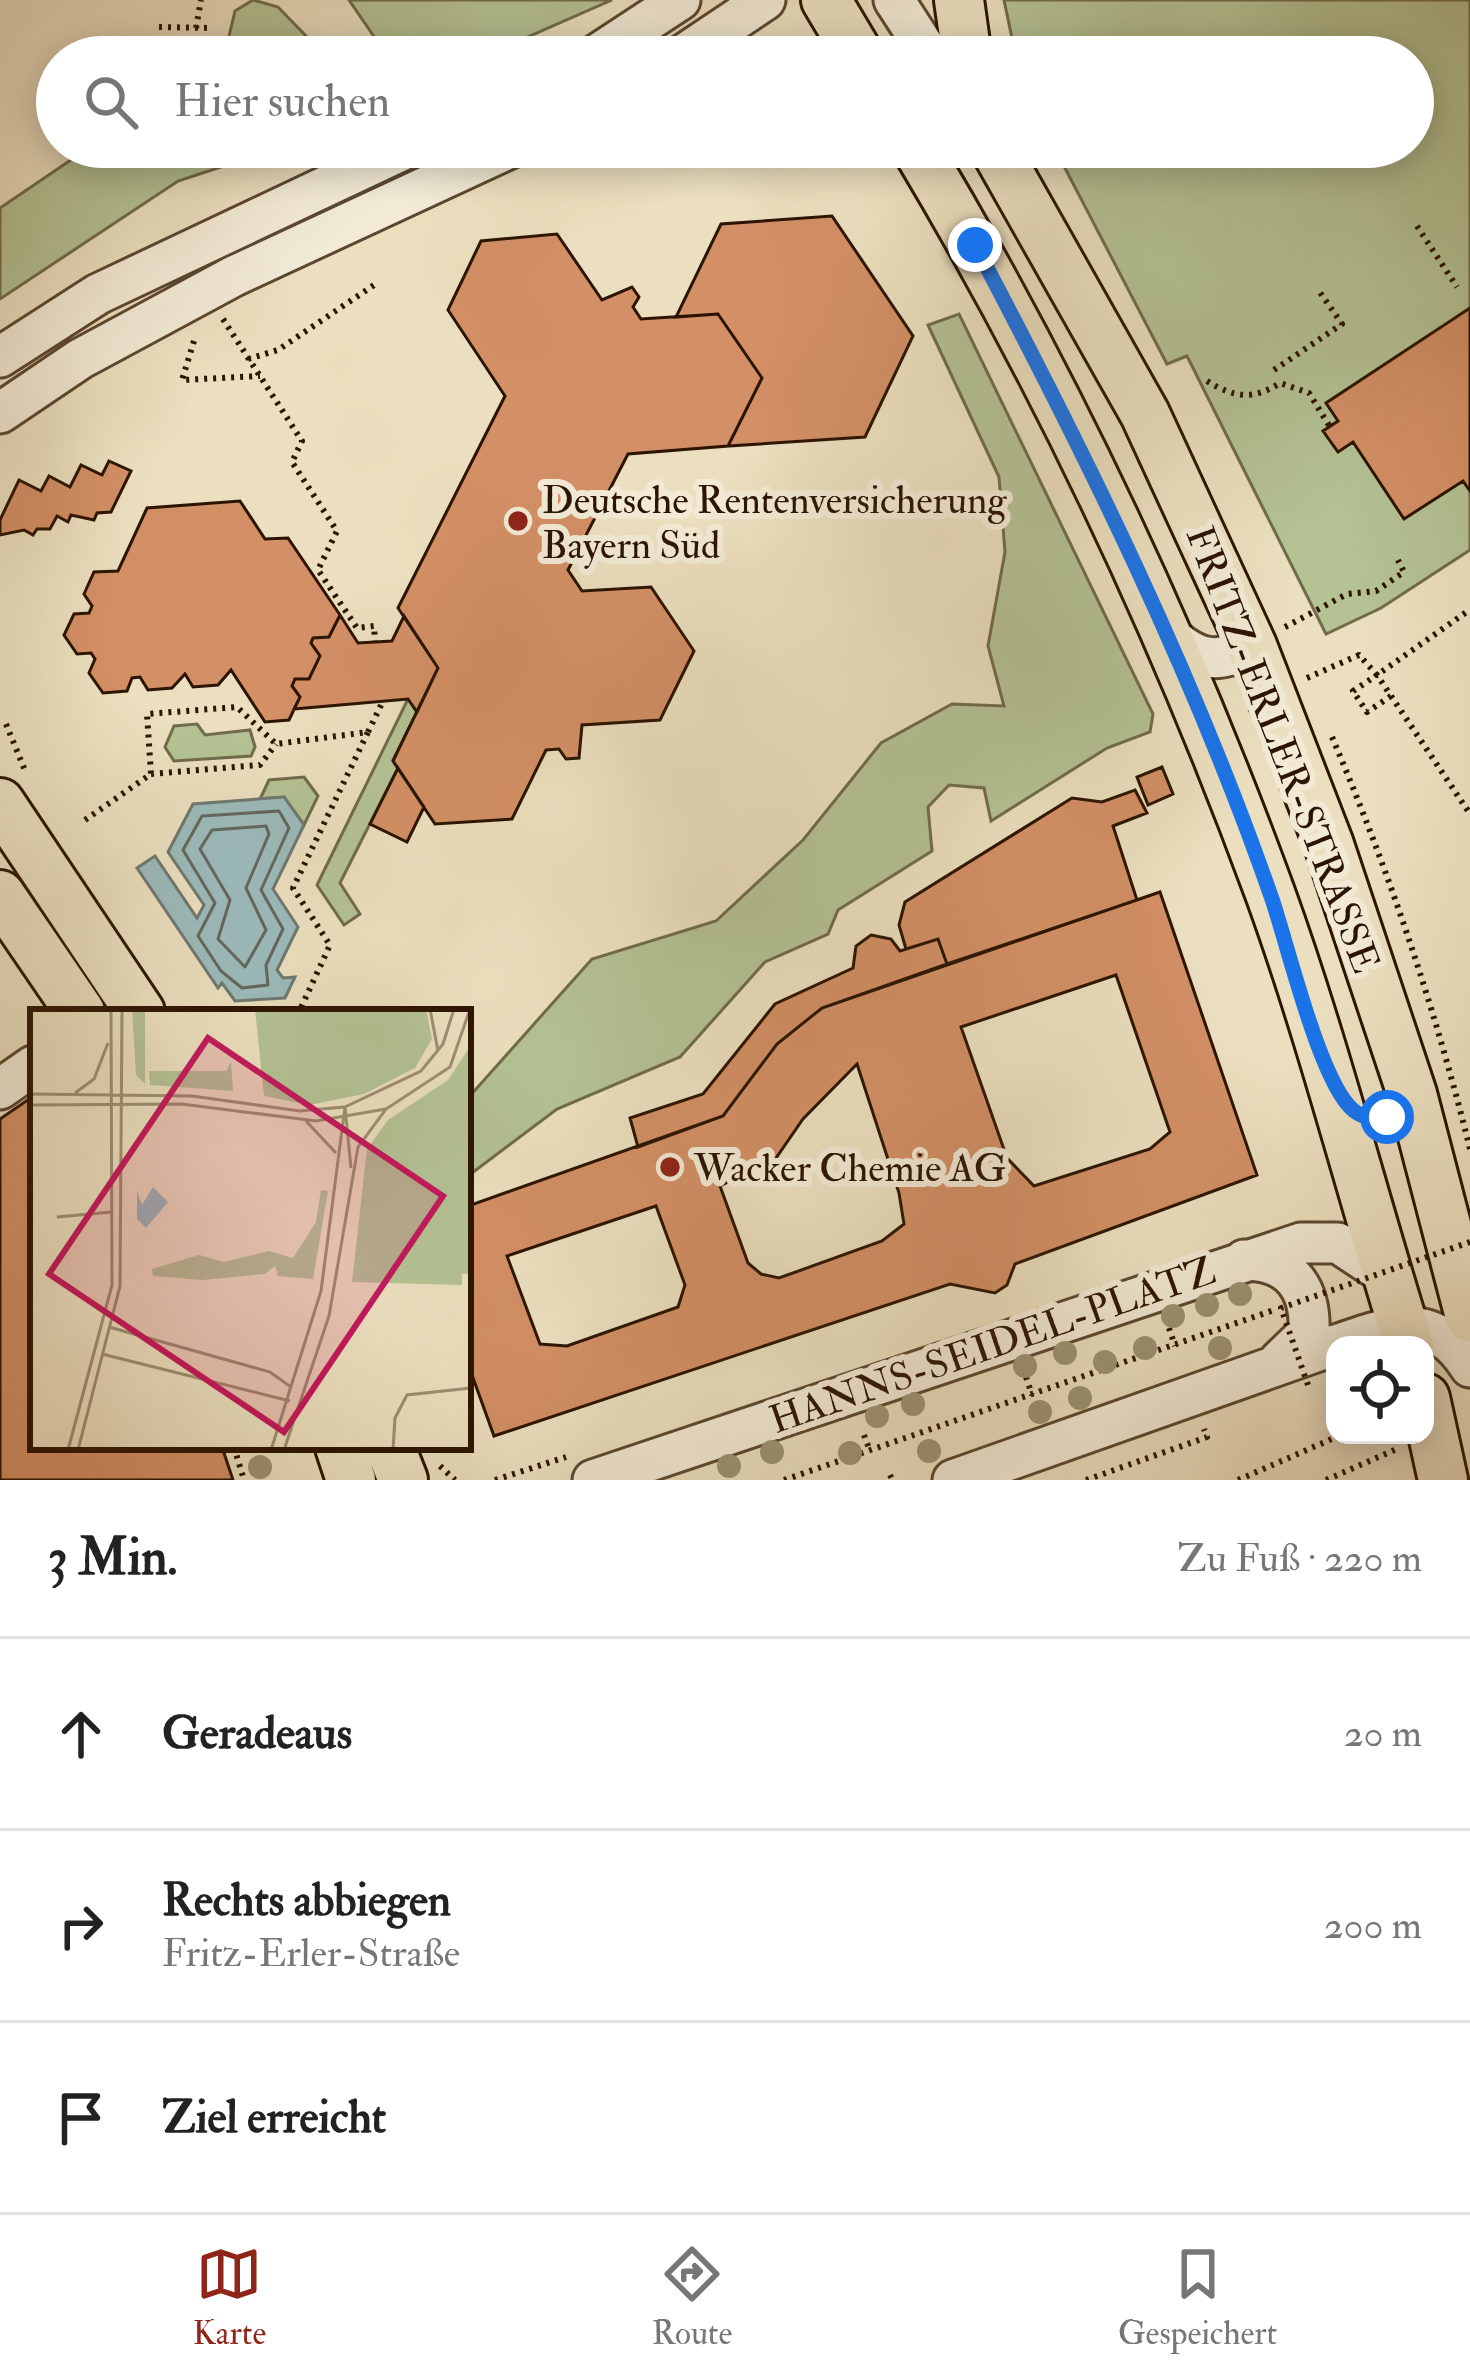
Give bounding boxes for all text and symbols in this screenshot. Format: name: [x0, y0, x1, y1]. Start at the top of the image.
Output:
search box: [36, 36, 1434, 168]
icon: search: [78, 69, 144, 135]
text: Hier suchen: [174, 74, 390, 130]
route end: [948, 218, 1002, 272]
place label: Deutsche Rentenversicherung Bayern Süd: [542, 476, 1007, 570]
marker: Deutsche Rentenversicherung Bayern Süd: [505, 508, 531, 534]
street label: FRITZ-ERLER-STRASSE: [1175, 519, 1390, 980]
inset map: [30, 1009, 471, 1450]
route start: [1360, 1090, 1414, 1144]
place label: Wacker Chemie AG: [693, 1144, 1006, 1193]
marker: Wacker Chemie AG: [657, 1154, 683, 1180]
street label: HANNS-SEIDEL-PLATZ: [763, 1246, 1222, 1445]
map controls: [1326, 1336, 1434, 1444]
button: locate: [1326, 1336, 1434, 1444]
text: 3 Min.: [48, 1526, 177, 1590]
text: Zu Fuß · 220 m: [1178, 1534, 1422, 1583]
icon: ahead: [48, 1701, 114, 1767]
text: Geradeaus: [162, 1706, 352, 1762]
text: 20 m: [1344, 1709, 1422, 1758]
text: Rechts abbiegen: [162, 1873, 451, 1929]
icon: right: [48, 1893, 114, 1959]
text: 200 m: [1324, 1901, 1422, 1950]
text: Fritz-Erler-Straße: [162, 1929, 460, 1978]
icon: arrive: [48, 2085, 114, 2151]
text: Ziel erreicht: [162, 2090, 386, 2146]
tab: Karte: [193, 2241, 266, 2354]
tab: Route: [652, 2241, 732, 2354]
tab: Gespeichert: [1118, 2241, 1277, 2354]

